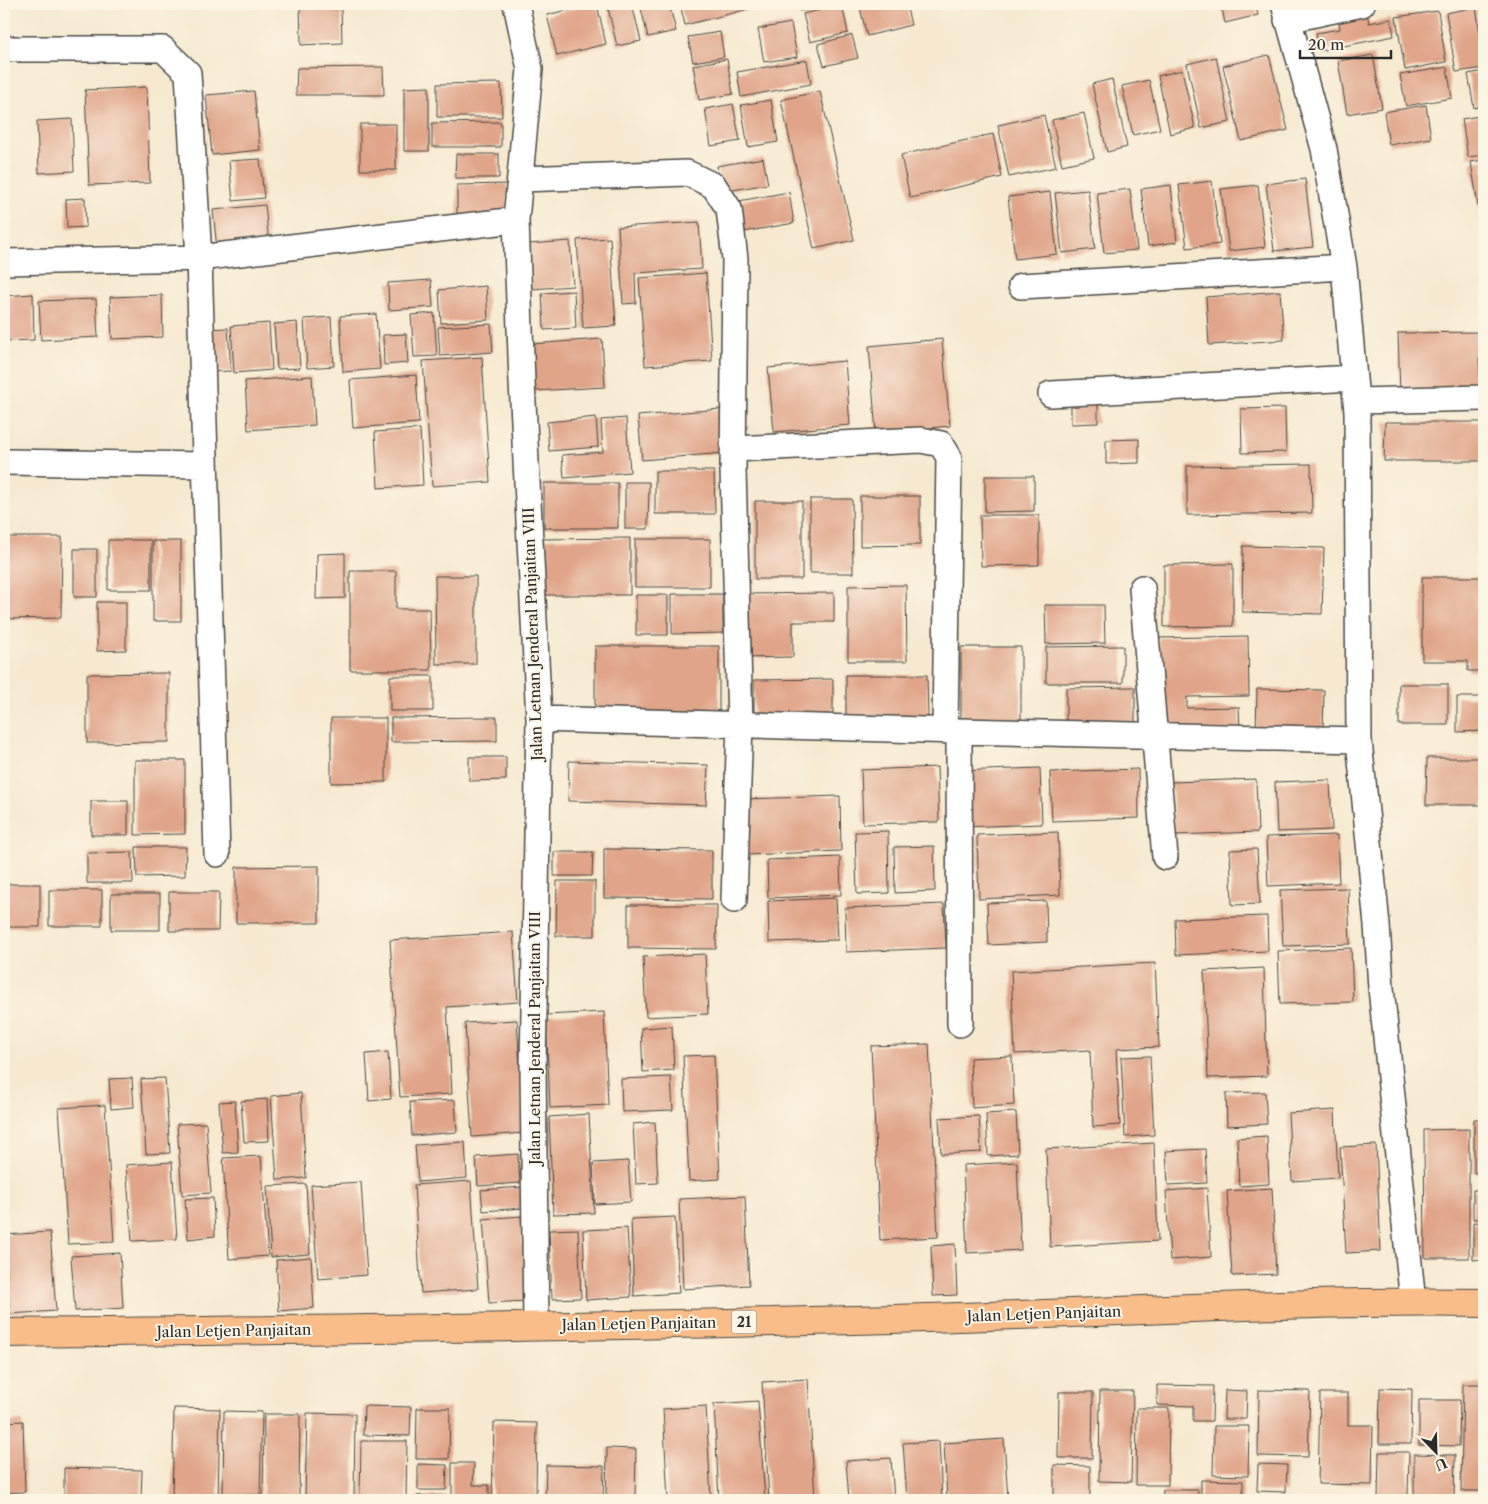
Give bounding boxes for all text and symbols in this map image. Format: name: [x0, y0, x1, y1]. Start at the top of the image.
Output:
scale bar: [1300, 28, 1392, 60]
text: 20 m: [1308, 35, 1344, 54]
street label: Jalan Letnan Jenderal Panjaitan VIII: [519, 507, 546, 763]
street label: Jalan Letnan Jenderal Panjaitan VIII: [525, 911, 544, 1167]
street label: Jalan Letjen Panjaitan: [964, 1301, 1122, 1326]
road number: 21: [732, 1310, 756, 1334]
street label: Jalan Letjen Panjaitan: [559, 1313, 717, 1334]
street label: Jalan Letjen Panjaitan: [154, 1320, 312, 1341]
north arrow: [1410, 1426, 1460, 1476]
text: U: [1432, 1453, 1450, 1475]

